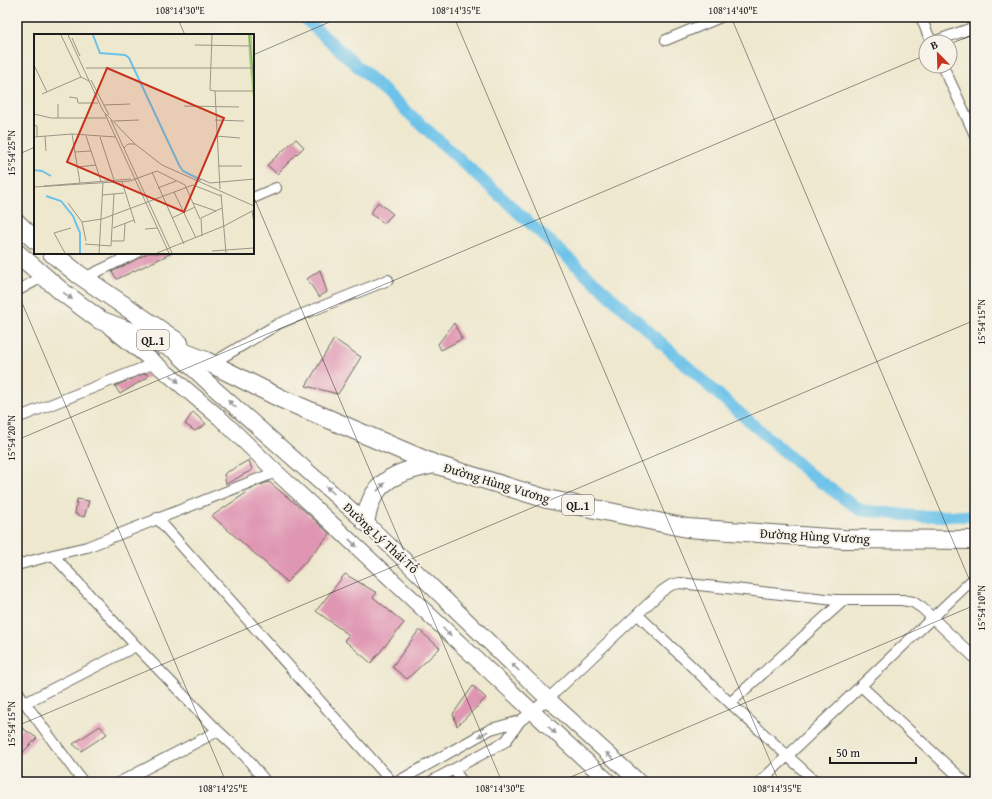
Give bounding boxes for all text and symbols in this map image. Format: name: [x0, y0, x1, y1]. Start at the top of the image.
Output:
text: 108°14'30"E: [155, 3, 205, 18]
text: 108°14'35"E: [431, 3, 481, 18]
text: 108°14'40"E: [708, 3, 758, 18]
inset map: [34, 34, 254, 254]
north arrow: [918, 34, 958, 74]
text: B: [928, 36, 941, 53]
text: 15°54'25"N: [4, 130, 19, 176]
one-way arrow: [63, 292, 74, 300]
text: 15°54'15"N: [974, 299, 989, 345]
road number: QL.1: [137, 330, 169, 350]
one-way arrow: [169, 375, 180, 384]
one-way arrow: [227, 400, 238, 409]
text: 15°54'20"N: [4, 415, 19, 461]
street label: Đường Hùng Vương: [442, 458, 553, 508]
one-way arrow: [376, 482, 385, 492]
one-way arrow: [324, 486, 335, 495]
road number: QL.1: [562, 495, 594, 515]
street label: Đường Lý Thái Tổ: [339, 498, 423, 578]
street label: Đường Hùng Vương: [760, 524, 871, 548]
one-way arrow: [348, 538, 358, 547]
text: 15°54'10"N: [974, 585, 989, 631]
one-way arrow: [443, 627, 452, 636]
one-way arrow: [510, 662, 520, 672]
text: 15°54'15"N: [4, 701, 19, 747]
one-way arrow: [547, 726, 558, 735]
one-way arrow: [477, 730, 489, 737]
scale bar: [830, 739, 916, 765]
text: 50 m: [836, 744, 860, 761]
one-way arrow: [605, 751, 615, 760]
text: 108°14'25"E: [198, 781, 248, 796]
text: 108°14'30"E: [475, 781, 525, 796]
text: 108°14'35"E: [752, 781, 802, 796]

